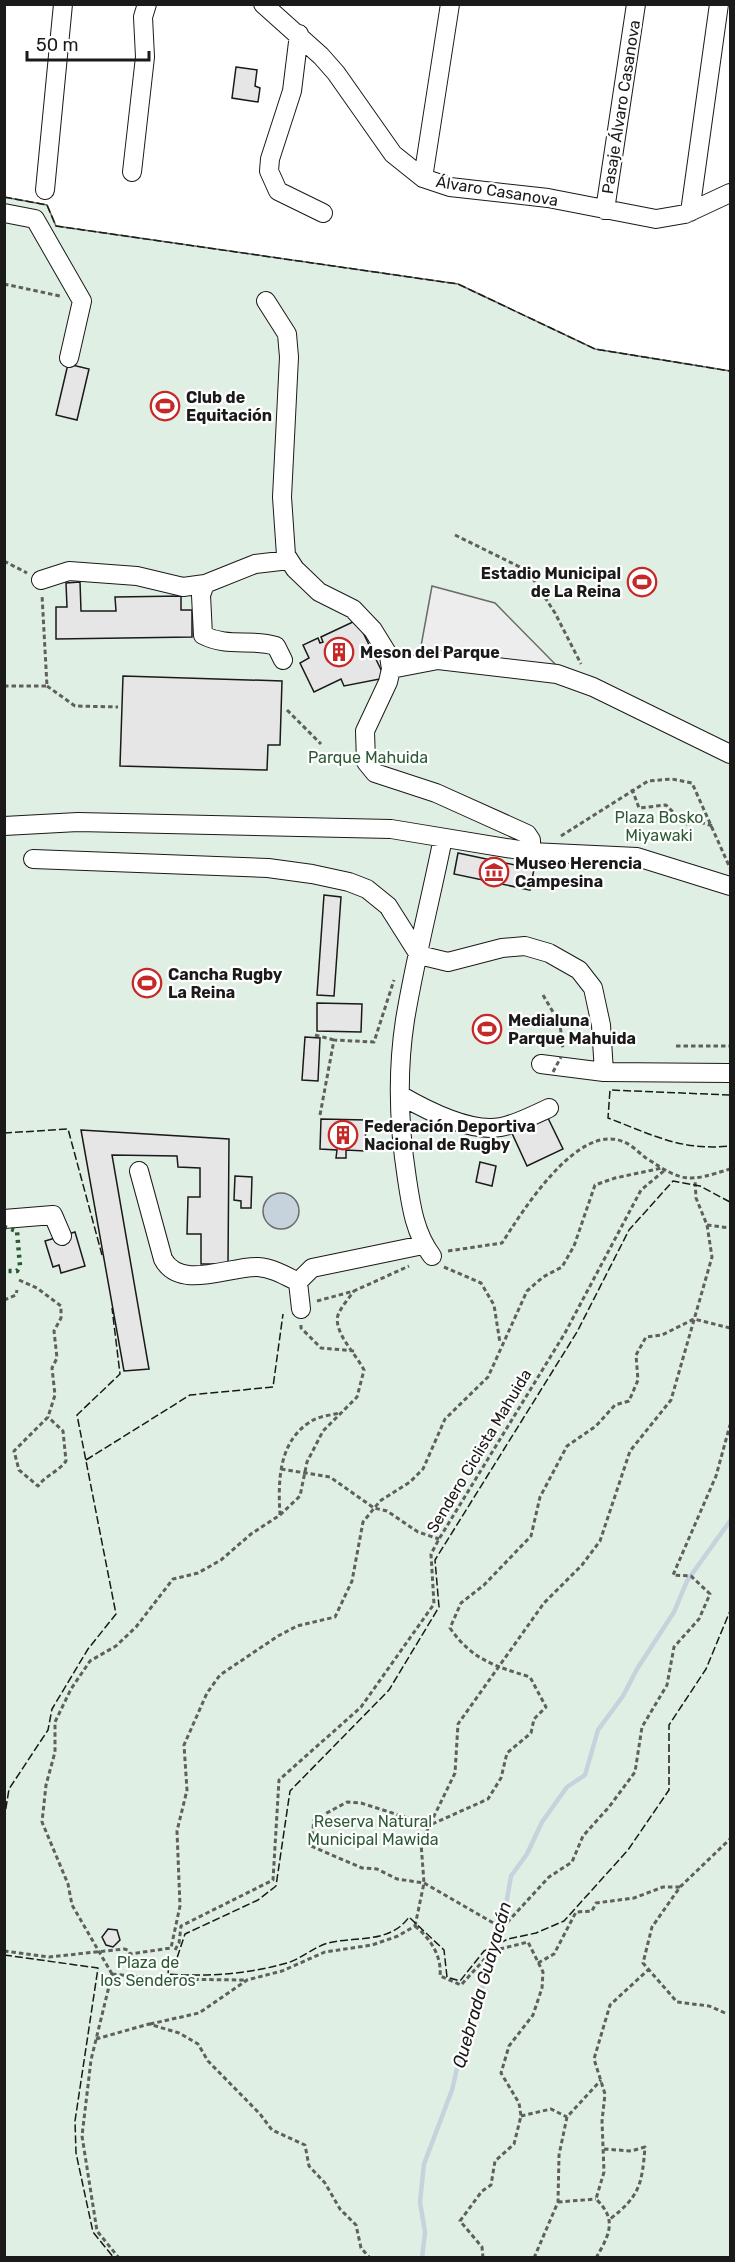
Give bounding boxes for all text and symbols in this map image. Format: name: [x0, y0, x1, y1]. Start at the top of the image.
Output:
street label: Pasaje Álvaro Casanova: [598, 19, 644, 195]
scale bar: [27, 24, 148, 62]
text: 50 m: [36, 34, 79, 56]
street label: Álvaro Casanova: [435, 172, 559, 210]
place label: Club de Equitación: [186, 388, 272, 425]
sports icon: Club de Equitación: [149, 390, 181, 422]
place label: Estadio Municipal de La Reina: [481, 564, 621, 601]
sports icon: Estadio Municipal de La Reina: [626, 566, 658, 598]
building icon: Meson del Parque: [323, 636, 355, 668]
place label: Meson del Parque: [360, 643, 500, 662]
park label: Parque Mahuida: [308, 748, 428, 767]
park label: Plaza Bosko Miyawaki: [615, 808, 703, 845]
place label: Museo Herencia Campesina: [515, 854, 642, 891]
museum icon: Museo Herencia Campesina: [478, 856, 510, 888]
place label: Cancha Rugby La Reina: [168, 965, 283, 1002]
sports icon: Cancha Rugby La Reina: [131, 967, 163, 999]
place label: Medialuna Parque Mahuida: [508, 1011, 636, 1048]
sports icon: Medialuna Parque Mahuida: [471, 1013, 503, 1045]
place label: Federación Deportiva Nacional de Rugby: [364, 1117, 536, 1154]
building icon: Federación Deportiva Nacional de Rugby: [327, 1119, 359, 1151]
street label: Sendero Ciclista Mahuida: [423, 1366, 535, 1536]
park label: Reserva Natural Municipal Mawida: [307, 1812, 439, 1849]
water label: Quebrada Guayacán: [448, 1899, 516, 2071]
park label: Plaza de los Senderos: [100, 1953, 196, 1990]

